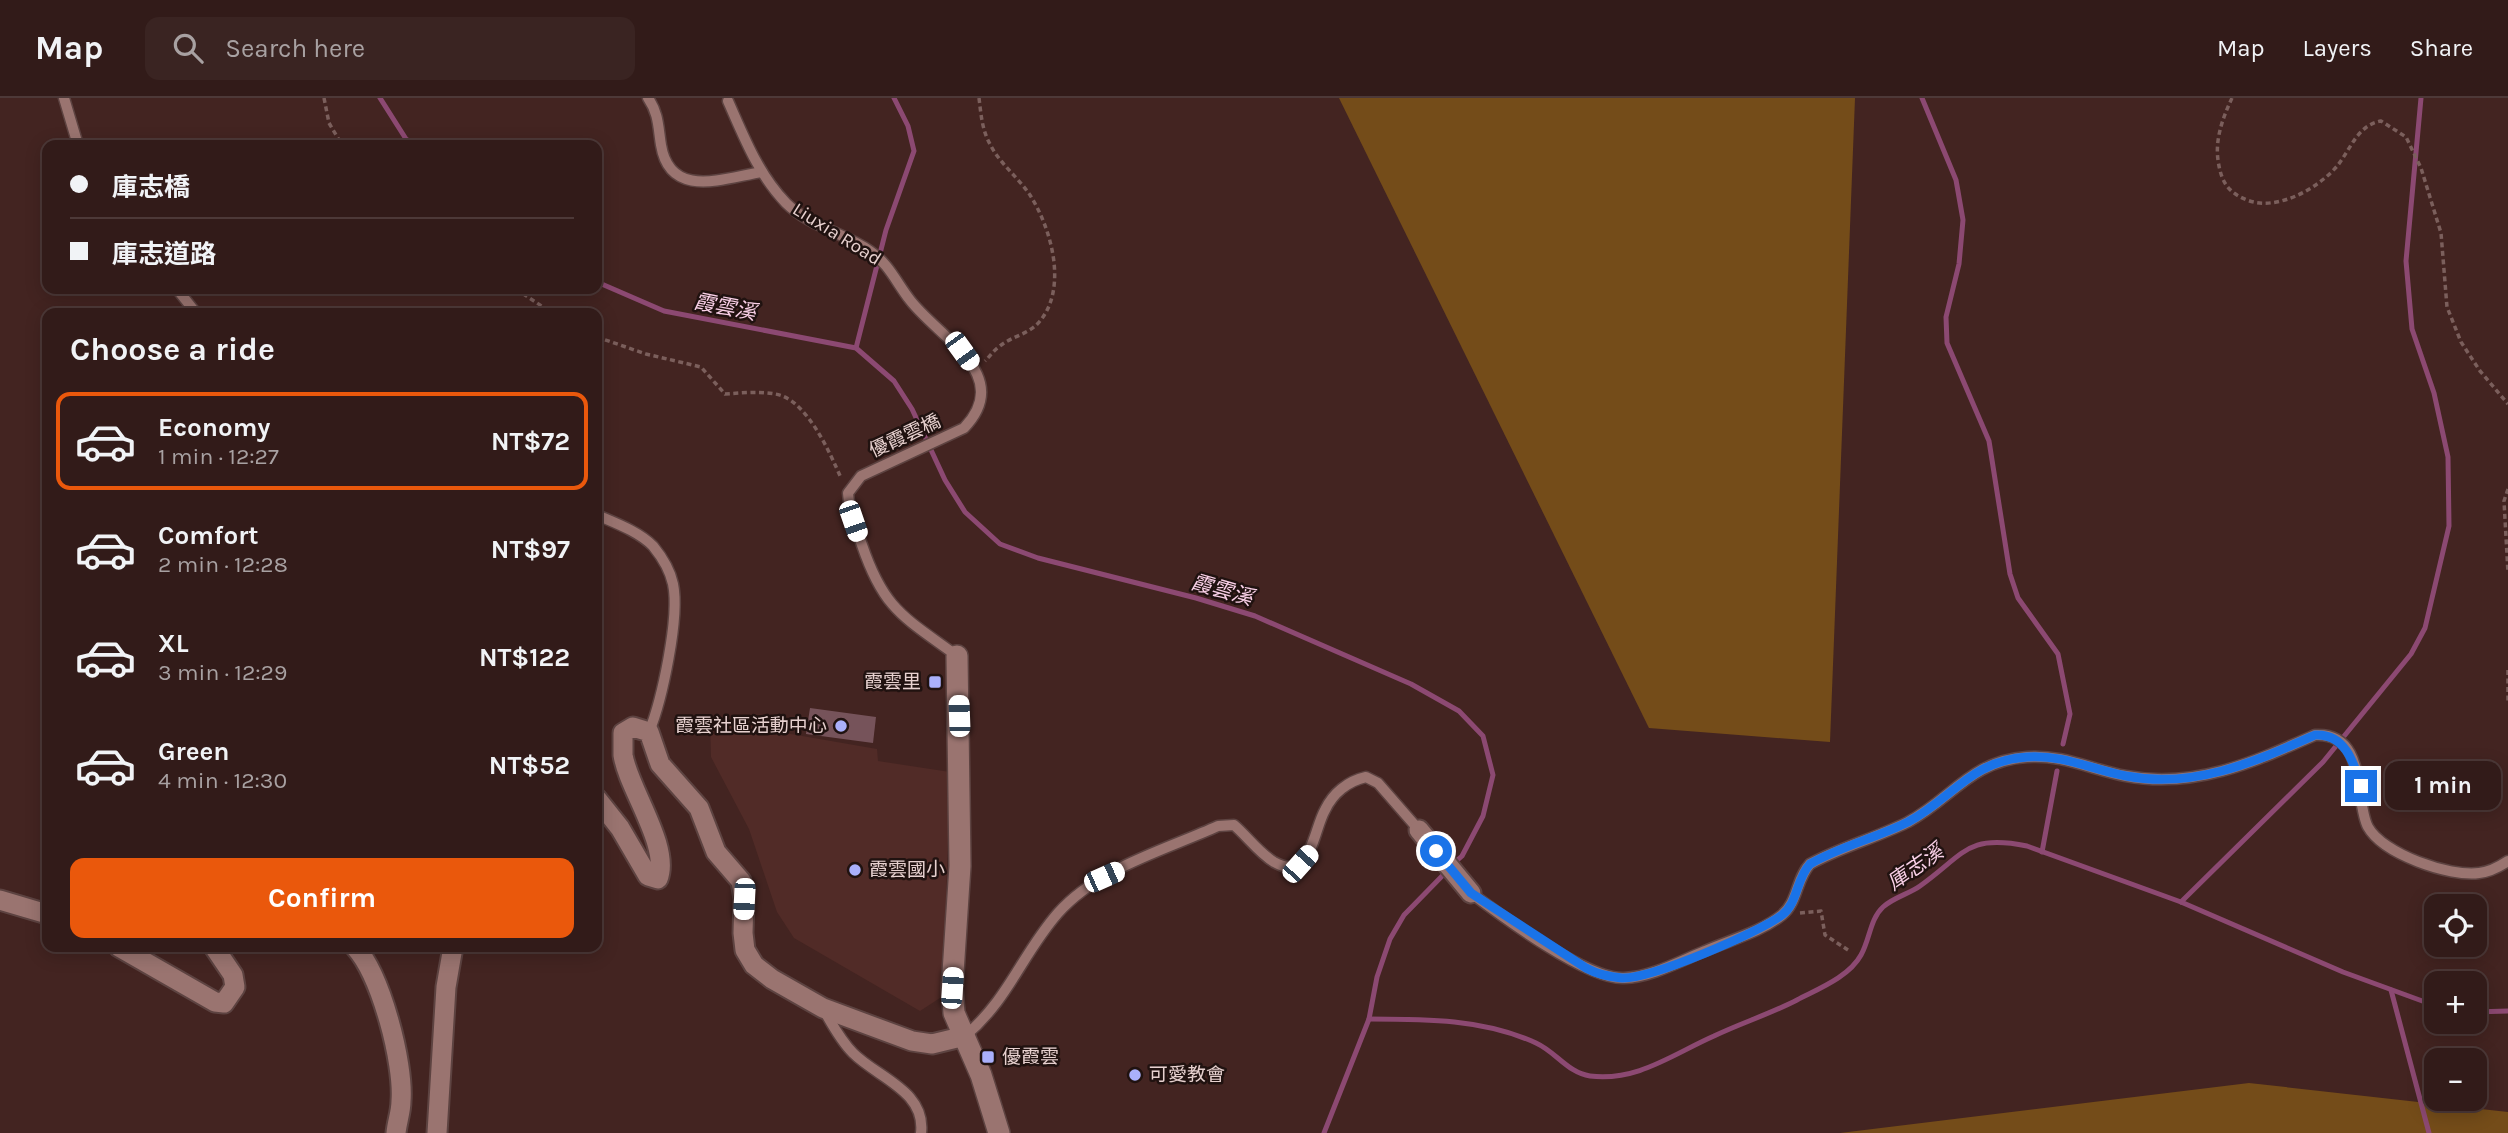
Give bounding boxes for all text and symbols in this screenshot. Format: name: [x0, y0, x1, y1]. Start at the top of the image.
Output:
search box: [145, 17, 635, 80]
text: Map: [35, 29, 103, 67]
icon: search: [169, 29, 207, 67]
text: Search here: [225, 33, 365, 64]
text: Map: [2217, 34, 2265, 62]
text: Layers: [2303, 34, 2372, 62]
text: Share: [2410, 34, 2473, 62]
text: 庫志橋: [112, 172, 190, 203]
street label: Liuxia Road: [789, 198, 885, 270]
text: 庫志道路: [112, 239, 216, 270]
water label: 霞雲溪: [692, 289, 761, 325]
car: [942, 328, 983, 374]
text: Choose a ride: [70, 331, 275, 368]
icon: car: [74, 410, 137, 473]
street label: 優霞雲橋: [866, 410, 944, 462]
text: Economy: [158, 412, 270, 443]
text: NT$72: [491, 426, 570, 457]
text: 1 min · 12:27: [158, 443, 279, 470]
car: [837, 498, 870, 544]
icon: car: [74, 518, 137, 581]
text: Comfort: [158, 520, 259, 551]
text: NT$97: [491, 534, 570, 565]
text: 2 min · 12:28: [158, 551, 288, 578]
water label: 霞雲溪: [1188, 570, 1258, 611]
icon: car: [74, 626, 137, 689]
text: XL: [158, 628, 189, 659]
text: NT$122: [479, 642, 570, 673]
text: 3 min · 12:29: [158, 659, 287, 686]
place label: 霞雲里: [864, 671, 921, 693]
marker: 霞雲里: [927, 674, 943, 690]
car: [948, 695, 971, 737]
place label: 霞雲社區活動中心: [675, 715, 827, 737]
marker: 霞雲社區活動中心: [833, 718, 849, 734]
icon: car: [74, 734, 137, 797]
text: Green: [158, 736, 230, 767]
text: NT$52: [489, 750, 570, 781]
callout: 1 min: [2386, 762, 2501, 810]
text: 4 min · 12:30: [158, 767, 287, 794]
route end: [2345, 770, 2377, 802]
text: 1 min: [2414, 772, 2472, 799]
route start: [1420, 835, 1452, 867]
water label: 庫志溪: [1882, 837, 1950, 895]
car: [1279, 841, 1322, 887]
button: Confirm: [70, 858, 574, 938]
place label: 霞雲國小: [869, 859, 945, 881]
car: [1081, 859, 1128, 895]
marker: 霞雲國小: [847, 862, 863, 878]
car: [733, 877, 756, 921]
map controls: [2424, 894, 2487, 1111]
button: locate: [2424, 894, 2487, 957]
car: [941, 966, 964, 1010]
button: +: [2424, 971, 2487, 1034]
place label: 優霞雲: [1002, 1046, 1059, 1068]
button: −: [2424, 1048, 2487, 1111]
marker: 優霞雲: [980, 1049, 996, 1065]
place label: 可愛教會: [1149, 1064, 1225, 1086]
marker: 可愛教會: [1127, 1067, 1143, 1083]

